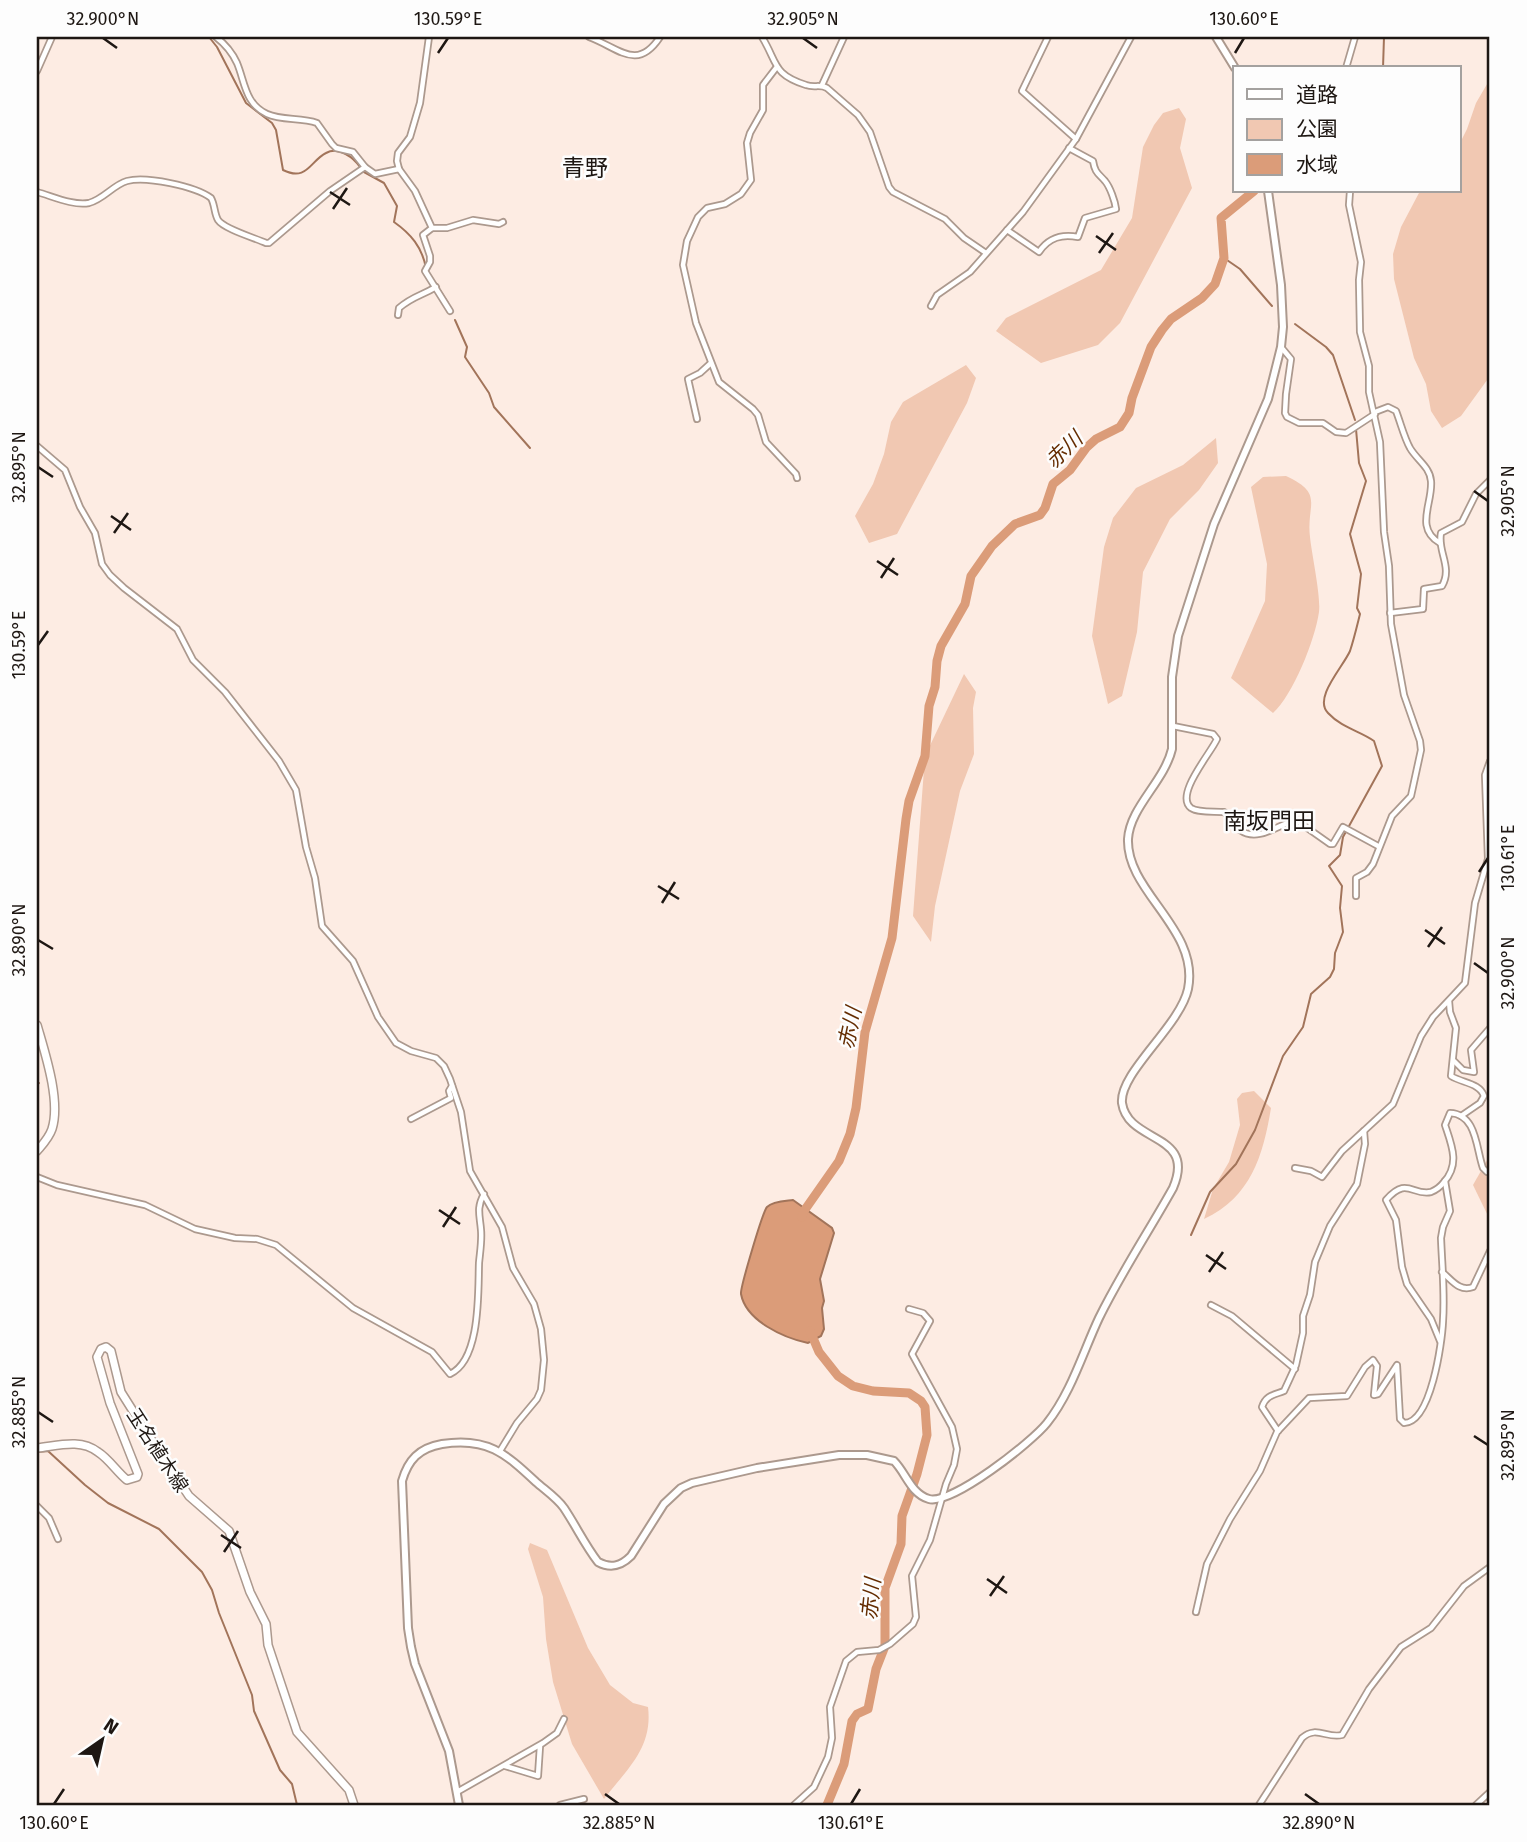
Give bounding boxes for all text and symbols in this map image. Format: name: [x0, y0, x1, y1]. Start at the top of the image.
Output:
text: 32.900°N: [67, 8, 139, 30]
text: 130.59°E: [414, 8, 482, 30]
text: 32.905°N: [767, 8, 839, 30]
text: 130.60°E: [1209, 8, 1279, 30]
legend: [1233, 66, 1460, 192]
text: 道路: [1296, 82, 1338, 108]
text: 公園: [1296, 116, 1338, 142]
text: 水域: [1296, 152, 1338, 178]
district label: 青野: [562, 154, 608, 182]
water label: 赤川: [1040, 425, 1090, 474]
text: 32.895°N: [8, 431, 30, 503]
text: 32.905°N: [1497, 465, 1519, 537]
text: 130.59°E: [8, 611, 30, 679]
district label: 南坂門田: [1223, 807, 1315, 835]
text: 130.61°E: [1497, 825, 1519, 891]
text: 32.890°N: [8, 904, 30, 976]
text: 32.900°N: [1497, 937, 1519, 1009]
water label: 赤川: [833, 1003, 867, 1051]
text: 32.885°N: [8, 1376, 30, 1448]
street label: 玉名植木線: [122, 1404, 193, 1496]
text: 32.895°N: [1497, 1409, 1519, 1481]
water label: 赤川: [856, 1575, 886, 1621]
north arrow: [66, 1706, 136, 1776]
text: N: [100, 1713, 123, 1739]
text: 130.60°E: [19, 1812, 89, 1834]
text: 32.885°N: [583, 1812, 655, 1834]
text: 130.61°E: [818, 1812, 884, 1834]
text: 32.890°N: [1283, 1812, 1355, 1834]

